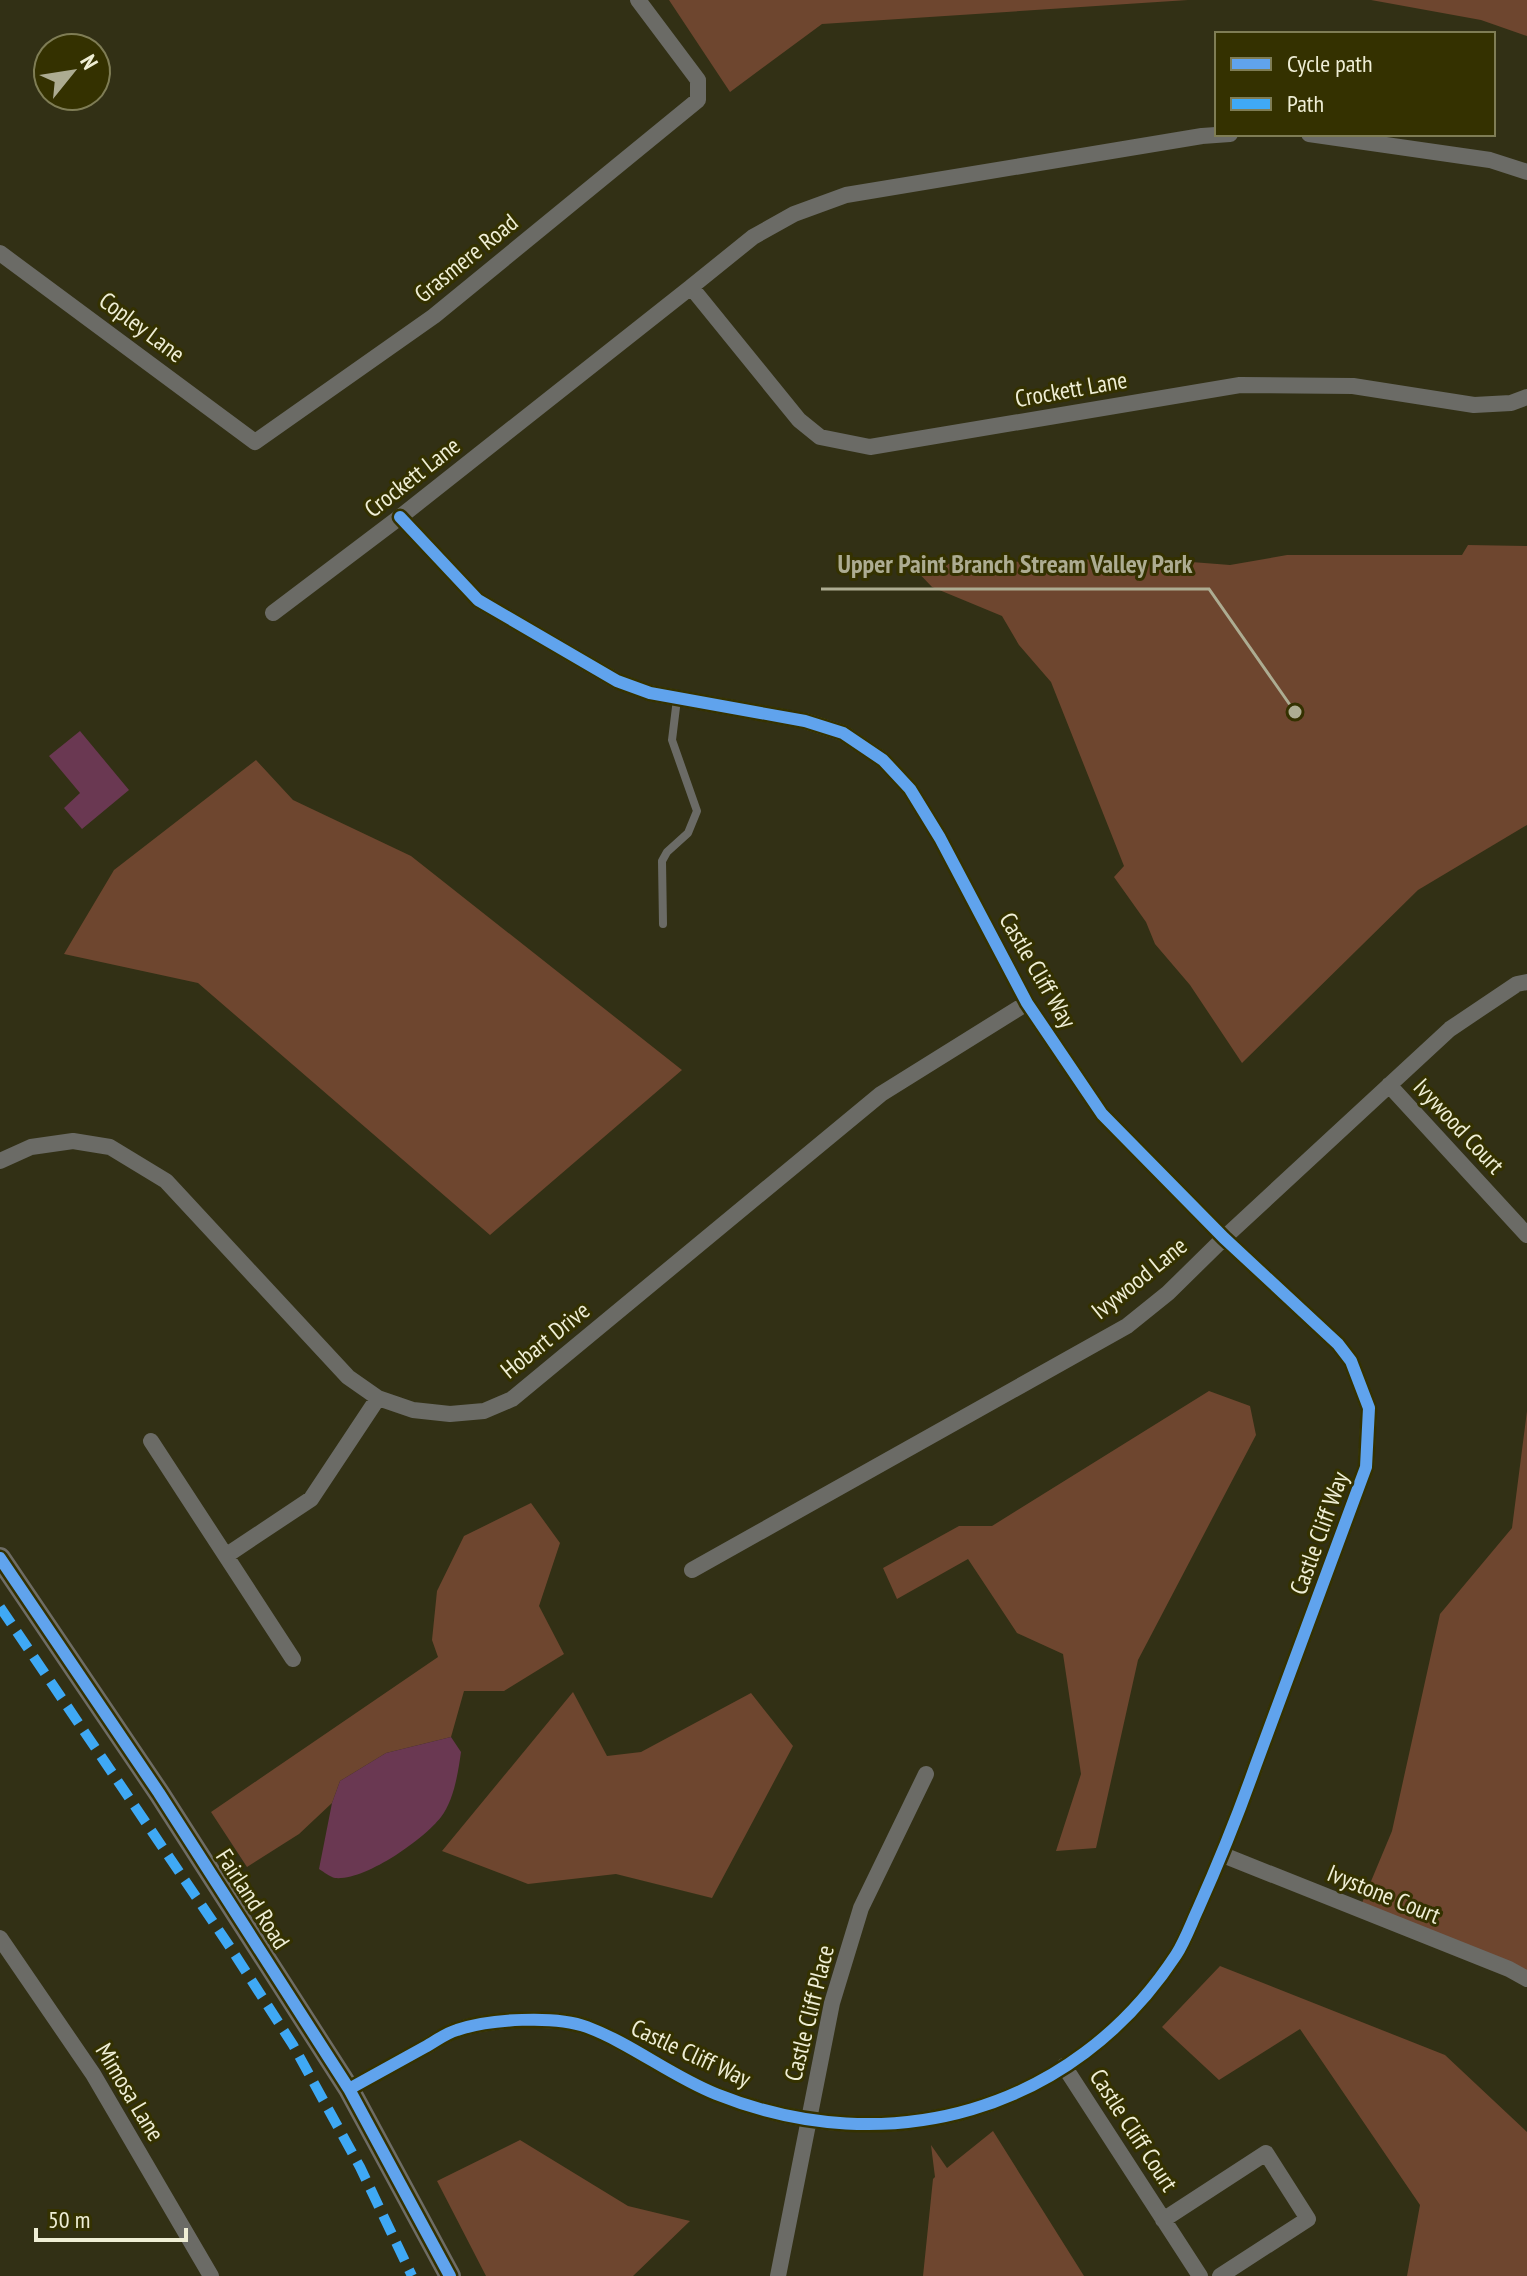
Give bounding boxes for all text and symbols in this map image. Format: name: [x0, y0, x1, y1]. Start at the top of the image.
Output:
north arrow: [32, 32, 112, 112]
legend: [1215, 32, 1495, 136]
text: Cycle path: [1287, 48, 1373, 79]
text: N: [74, 50, 104, 74]
text: Path: [1287, 88, 1324, 119]
street label: Grasmere Road: [408, 207, 524, 309]
street label: Copley Lane: [93, 285, 191, 369]
street label: Crockett Lane: [1013, 364, 1129, 414]
street label: Crockett Lane: [358, 430, 466, 524]
callout: Upper Paint Branch Stream Valley Park: [821, 539, 1209, 589]
text: Upper Paint Branch Stream Valley Park: [838, 547, 1193, 580]
street label: Castle Cliff Way: [992, 907, 1084, 1033]
street label: Ivywood Court: [1407, 1072, 1511, 1181]
street label: Ivywood Lane: [1085, 1230, 1193, 1326]
street label: Hobart Drive: [494, 1295, 596, 1385]
street label: Castle Cliff Way: [1282, 1467, 1356, 1599]
street label: Fairland Road: [209, 1843, 297, 1955]
street label: Ivystone Court: [1323, 1857, 1446, 1931]
street label: Castle Cliff Place: [777, 1942, 841, 2084]
street label: Castle Cliff Way: [626, 2012, 756, 2094]
street label: Mimosa Lane: [89, 2037, 171, 2147]
street label: Castle Cliff Court: [1083, 2063, 1185, 2197]
scale bar: [36, 2192, 186, 2242]
text: 50 m: [48, 2204, 90, 2235]

